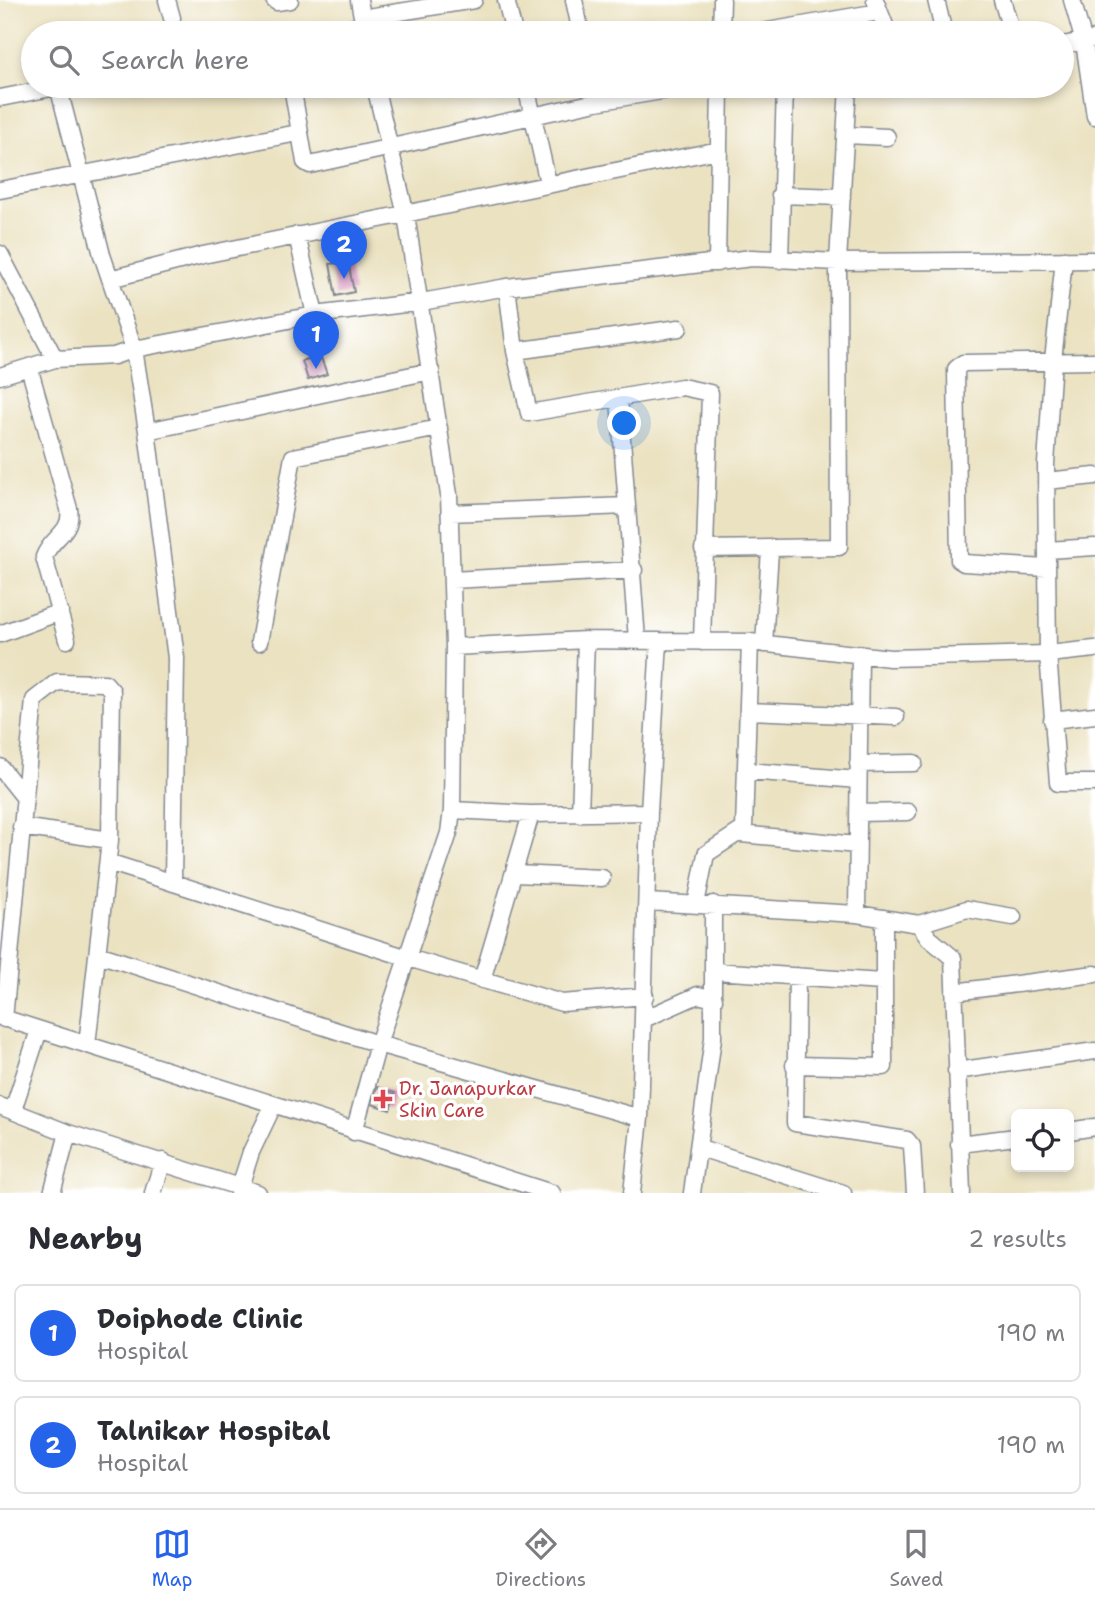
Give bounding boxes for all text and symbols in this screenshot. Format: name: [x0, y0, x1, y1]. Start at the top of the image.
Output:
search box: [21, 21, 1074, 98]
icon: search: [45, 41, 83, 79]
text: Search here: [101, 42, 250, 77]
pin: 2: [321, 221, 367, 279]
pin: 1: [293, 311, 339, 369]
your location: [607, 406, 641, 440]
place label: Dr. Janapurkar Skin Care: [399, 1076, 536, 1123]
marker: Dr. Janapurkar Skin Care: [373, 1089, 393, 1109]
map controls: [1011, 1109, 1074, 1172]
button: locate: [1011, 1109, 1074, 1172]
text: Nearby: [28, 1218, 143, 1259]
text: 2 results: [968, 1224, 1067, 1254]
text: Doiphode Clinic: [97, 1301, 303, 1336]
text: 1: [48, 1318, 58, 1348]
text: 190 m: [997, 1318, 1065, 1348]
text: Hospital: [97, 1336, 188, 1366]
text: Talnikar Hospital: [97, 1413, 330, 1448]
text: 2: [45, 1430, 61, 1460]
text: 190 m: [997, 1430, 1065, 1460]
text: Hospital: [97, 1448, 188, 1478]
tab: Map: [152, 1525, 192, 1592]
tab: Directions: [496, 1525, 586, 1592]
tab: Saved: [889, 1525, 943, 1592]

